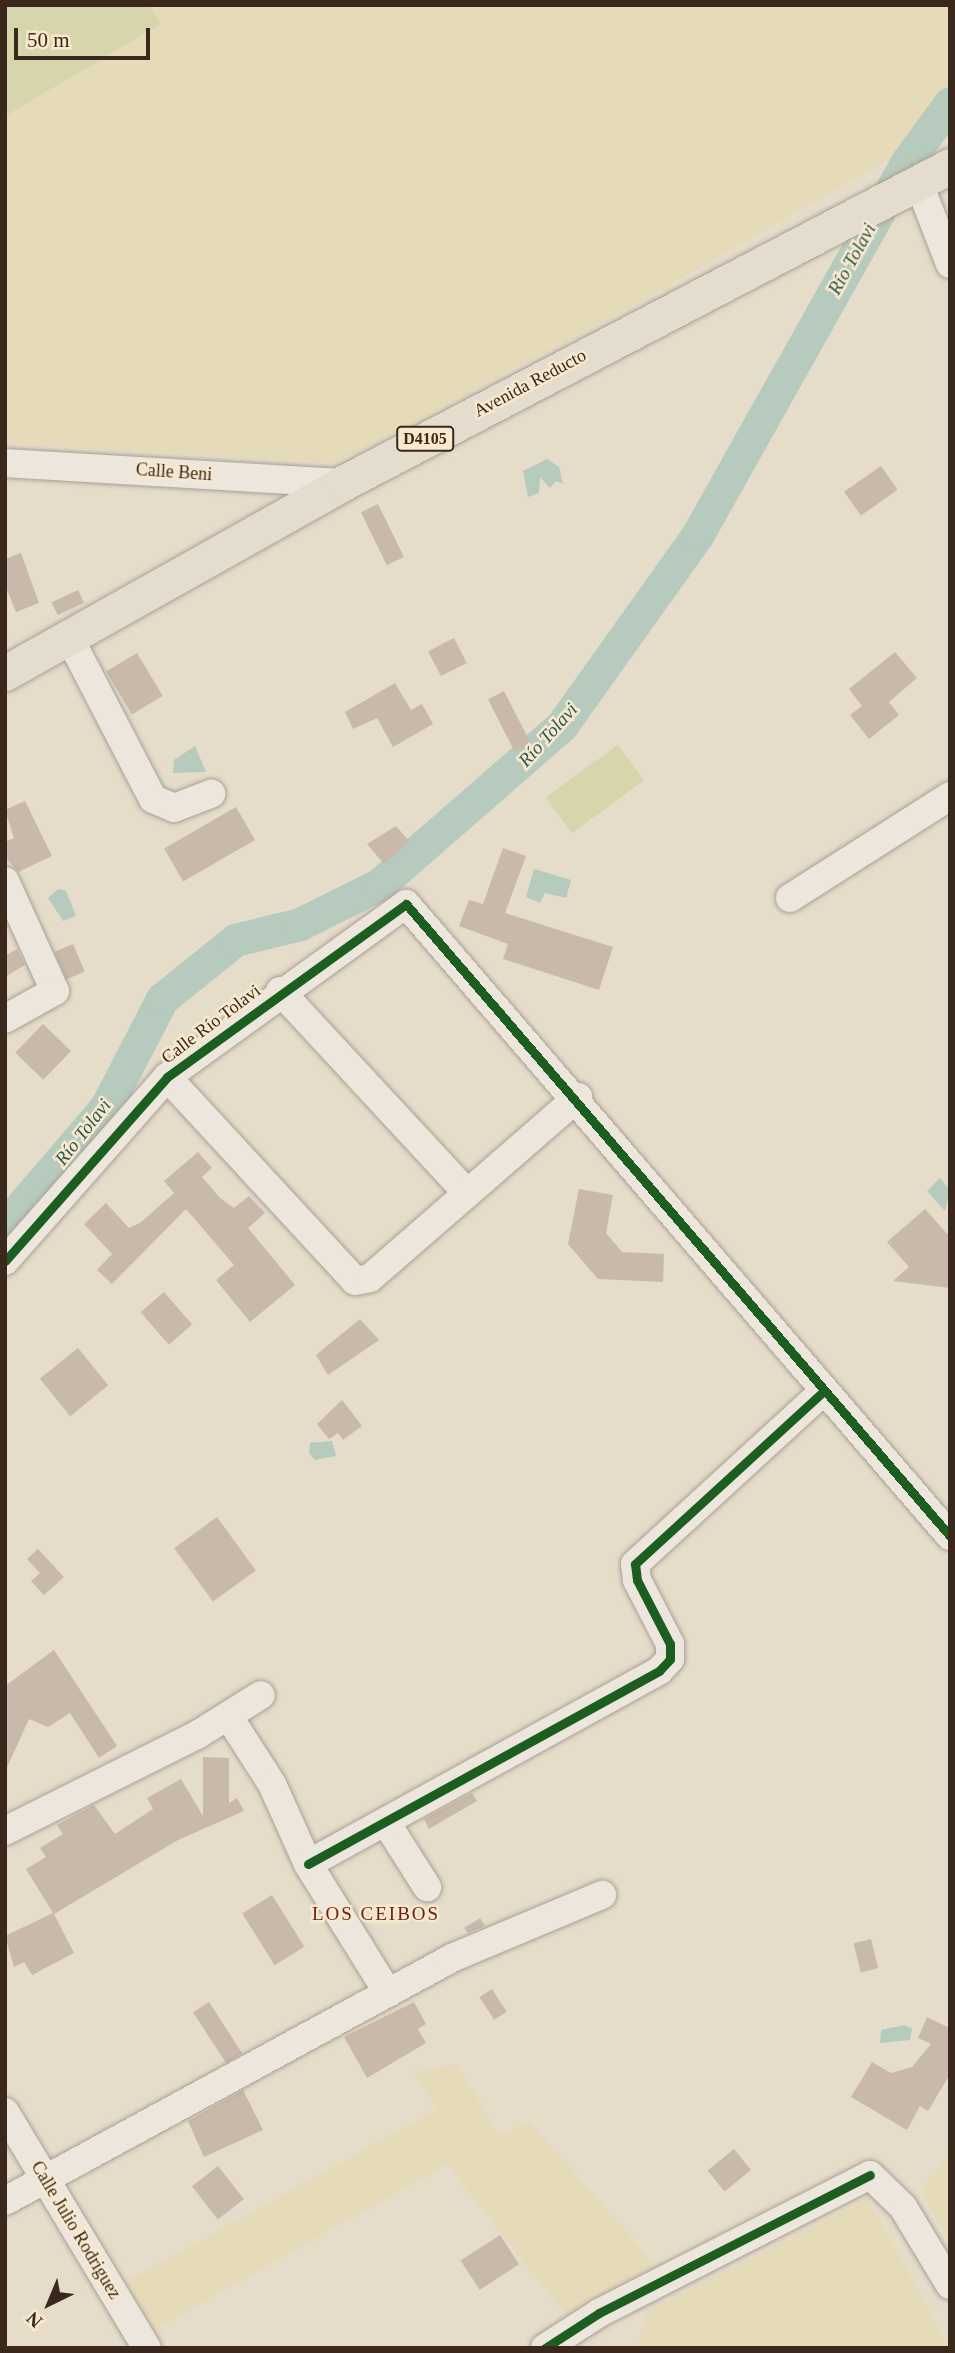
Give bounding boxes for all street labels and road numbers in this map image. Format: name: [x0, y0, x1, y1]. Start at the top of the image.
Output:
street label: Avenida Reducto: [470, 344, 590, 422]
road number: D4105: [395, 426, 455, 452]
street label: Calle Beni: [135, 459, 213, 485]
street label: Calle Río Tolavi: [157, 980, 265, 1068]
street label: Calle Julio Rodriguez: [26, 2157, 126, 2303]

